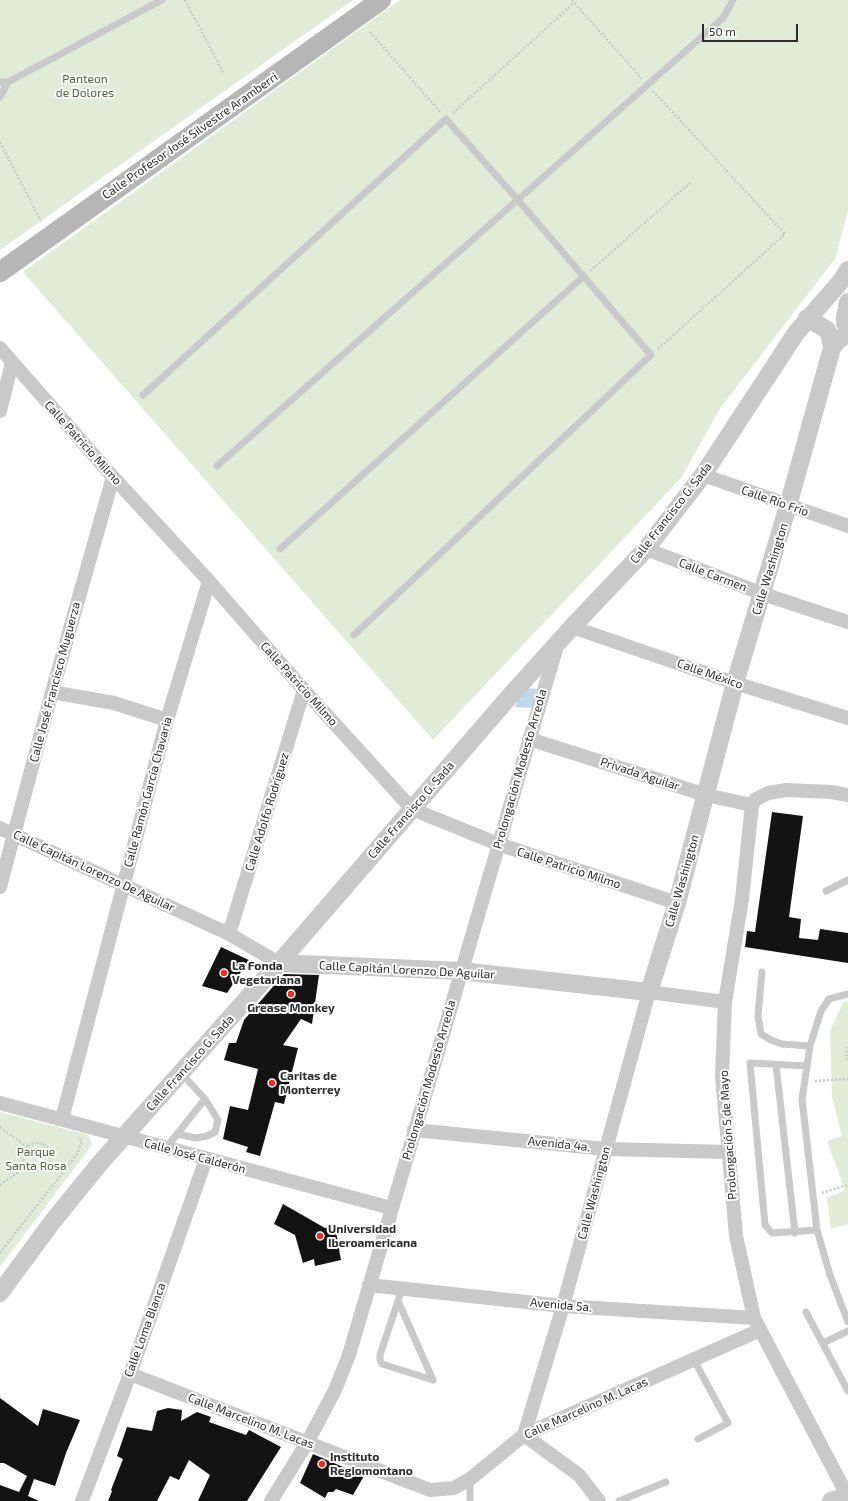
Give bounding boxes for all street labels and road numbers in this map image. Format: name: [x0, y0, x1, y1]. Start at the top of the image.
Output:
street label: Calle Profesor José Silvestre Aramberri: [99, 70, 281, 202]
street label: Calle Patricio Milmo: [41, 398, 125, 488]
street label: Calle Francisco G. Sada: [627, 460, 715, 566]
street label: Calle Río Frío: [739, 483, 811, 519]
street label: Calle Washington: [749, 521, 791, 617]
street label: Calle Carmen: [677, 555, 749, 595]
street label: Calle José Francisco Muguerza: [27, 600, 83, 764]
street label: Calle Patricio Milmo: [257, 639, 341, 729]
street label: Calle México: [675, 656, 745, 692]
street label: Prolongación Modesto Arreola: [490, 687, 550, 851]
street label: Calle Ramón García Chavaria: [121, 715, 175, 869]
street label: Calle Adolfo Rodríguez: [242, 751, 292, 873]
street label: Privada Aguilar: [598, 754, 682, 794]
street label: Calle Francisco G. Sada: [365, 758, 457, 862]
street label: Calle Capitán Lorenzo De Aguilar: [11, 827, 177, 915]
street label: Calle Washington: [662, 833, 702, 929]
street label: Calle Patricio Milmo: [515, 844, 623, 892]
street label: Calle Capitán Lorenzo De Aguilar: [318, 958, 496, 982]
street label: Prolongación Modesto Arreola: [399, 998, 459, 1162]
street label: Calle Francisco G. Sada: [143, 1012, 237, 1114]
street label: Prolongación 5 de Mayo: [716, 1070, 740, 1200]
street label: Avenida 4a.: [527, 1134, 591, 1154]
street label: Calle José Calderón: [143, 1136, 247, 1176]
street label: Calle Washington: [575, 1145, 613, 1241]
street label: Calle Loma Blanca: [121, 1281, 169, 1379]
street label: Avenida 5a.: [530, 1295, 592, 1315]
street label: Calle Marcelino M. Lacas: [522, 1374, 650, 1442]
street label: Calle Marcelino M. Lacas: [186, 1390, 316, 1452]

